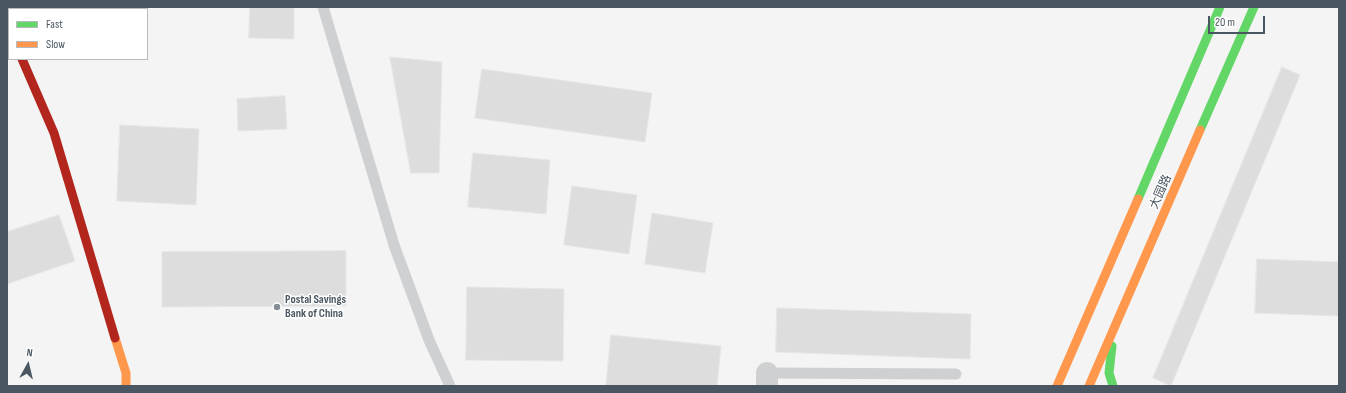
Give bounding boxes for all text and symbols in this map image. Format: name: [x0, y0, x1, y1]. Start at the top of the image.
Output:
legend: [8, 8, 148, 60]
scale bar: [1210, 8, 1267, 34]
text: 20 m: [1215, 15, 1235, 30]
text: Fast: [46, 17, 63, 32]
text: Slow: [46, 37, 65, 52]
street label: 大园路: [1147, 173, 1175, 211]
place label: Postal Savings Bank of China: [285, 293, 346, 321]
marker: Postal Savings Bank of China: [272, 302, 282, 312]
north arrow: [8, 345, 48, 385]
text: N: [26, 346, 34, 359]

